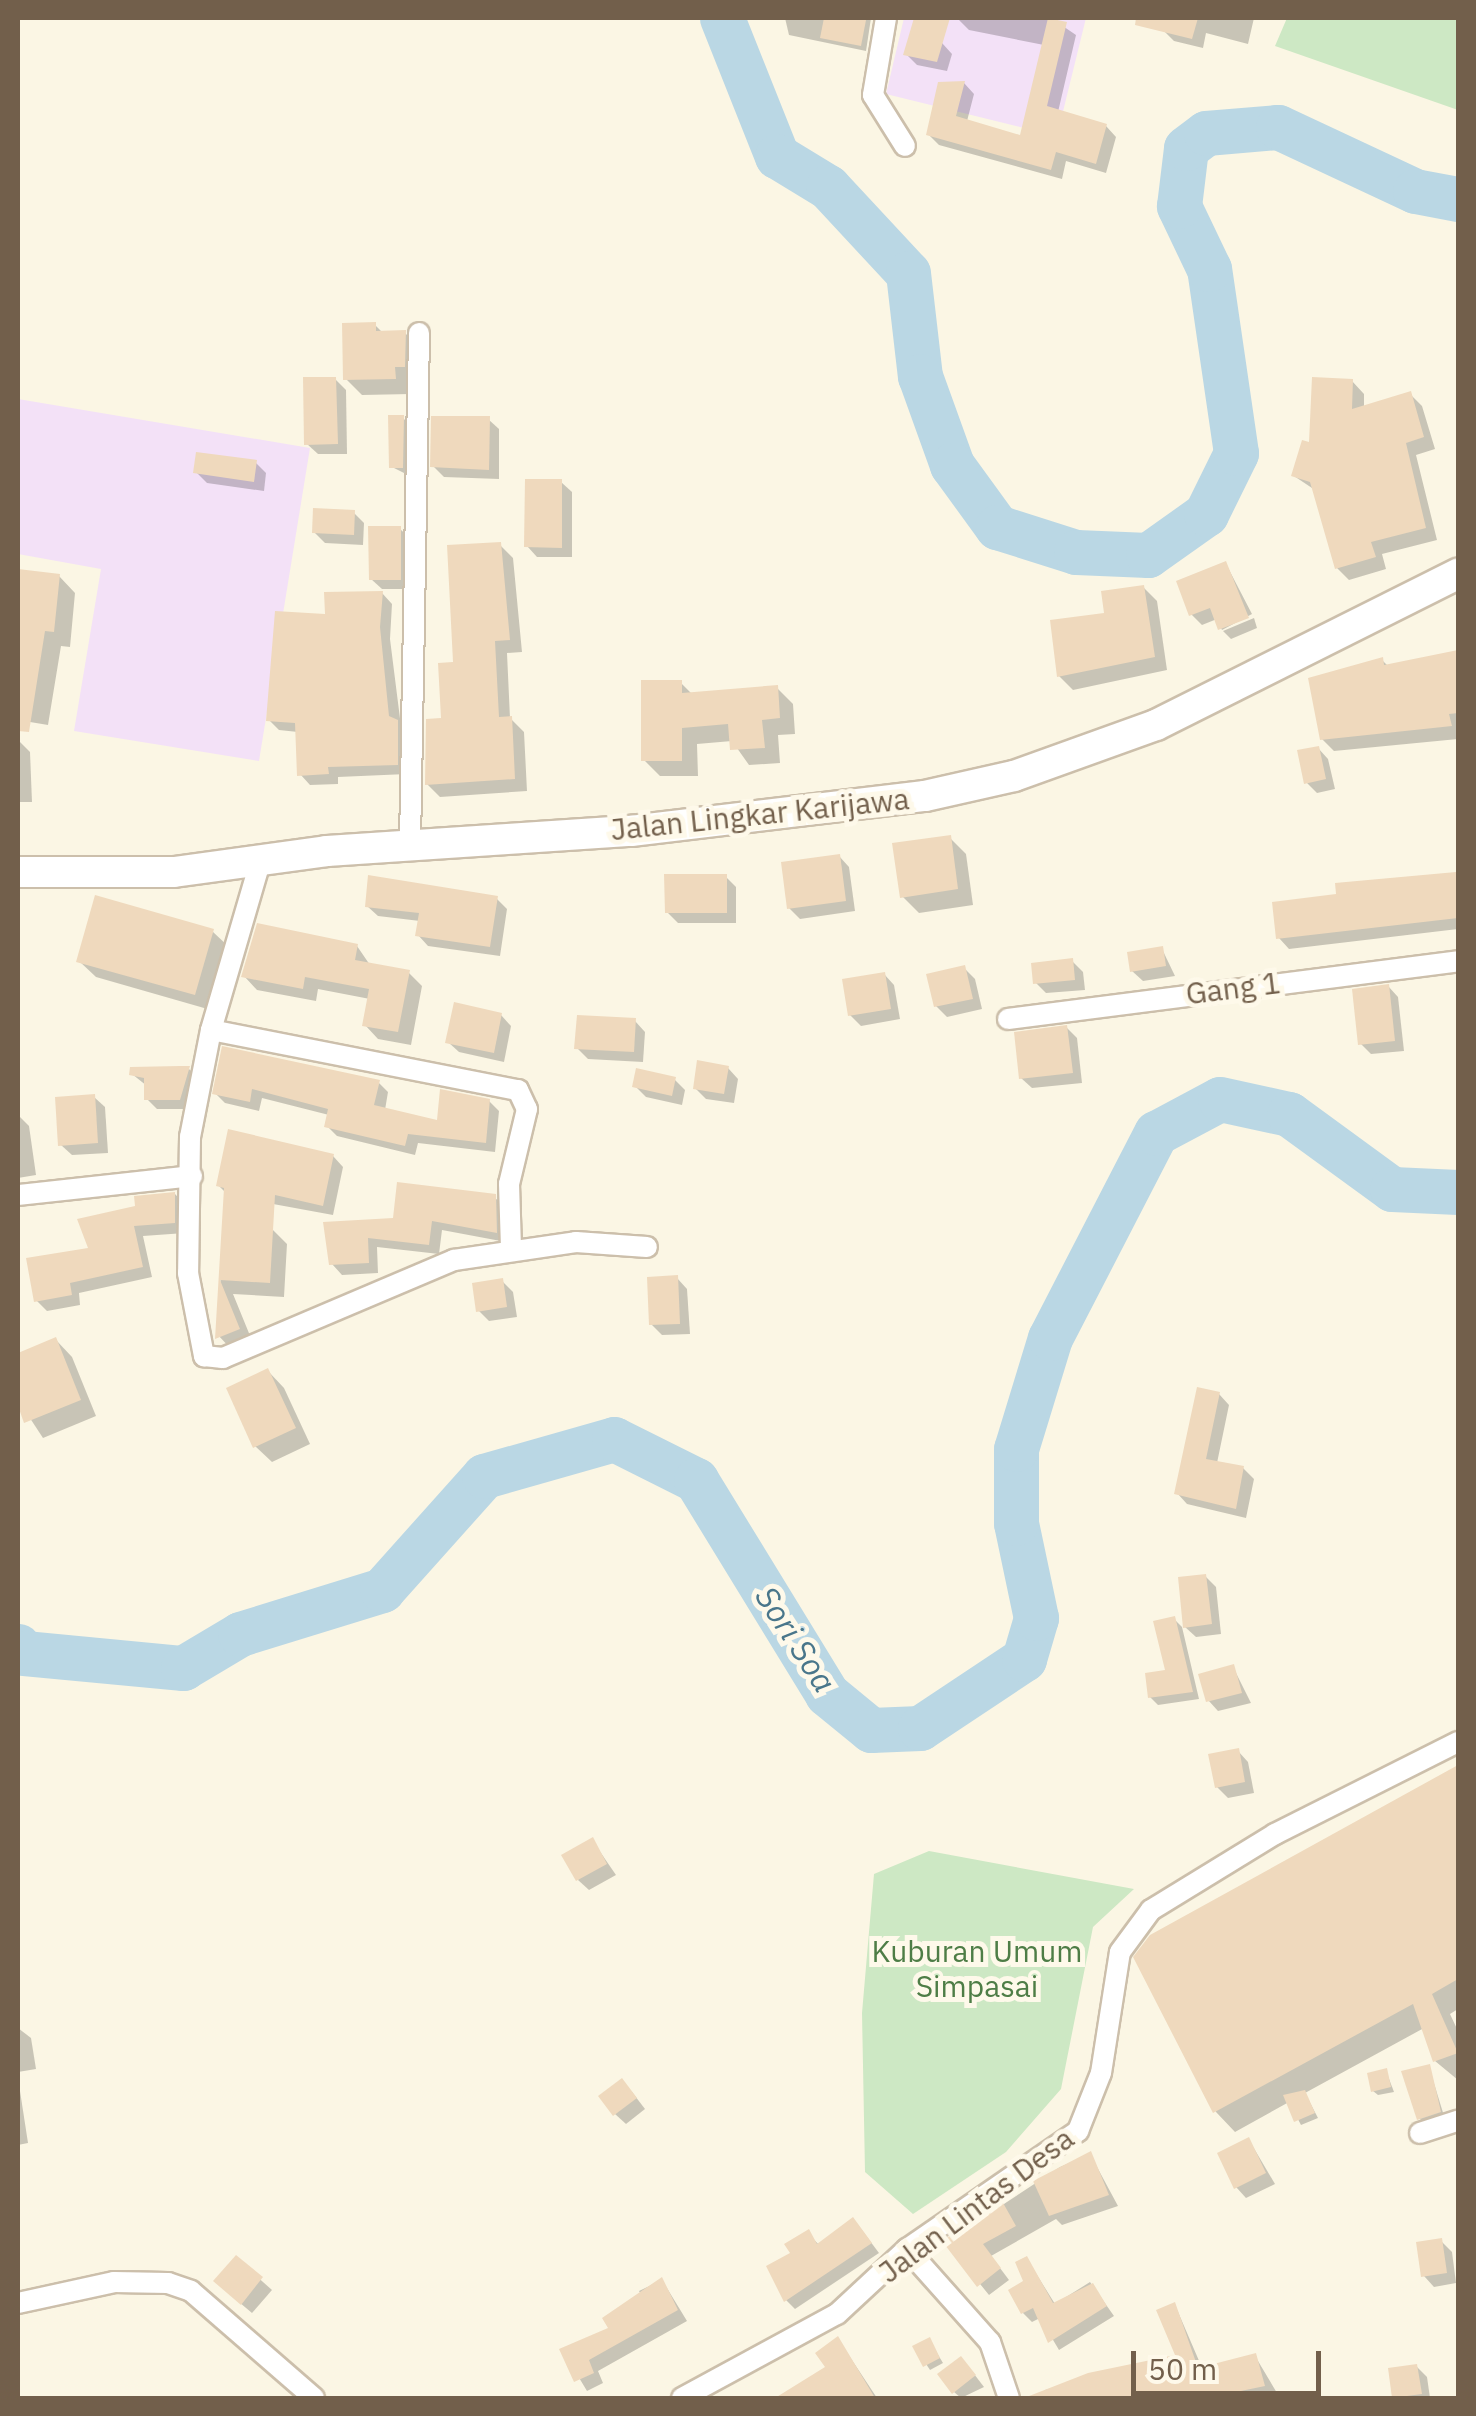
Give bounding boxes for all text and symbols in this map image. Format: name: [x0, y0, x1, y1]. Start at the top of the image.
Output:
street label: Jalan Lingkar Karijawa: [609, 780, 911, 848]
street label: Gang 1: [1184, 964, 1282, 1012]
water label: Sori Soa: [748, 1579, 844, 1699]
park label: Kuburan Umum Simpasai: [872, 1933, 1082, 2004]
street label: Jalan Lintas Desa: [871, 2120, 1081, 2290]
scale bar: [1136, 2331, 1326, 2393]
text: 50 m: [1148, 2349, 1217, 2388]

